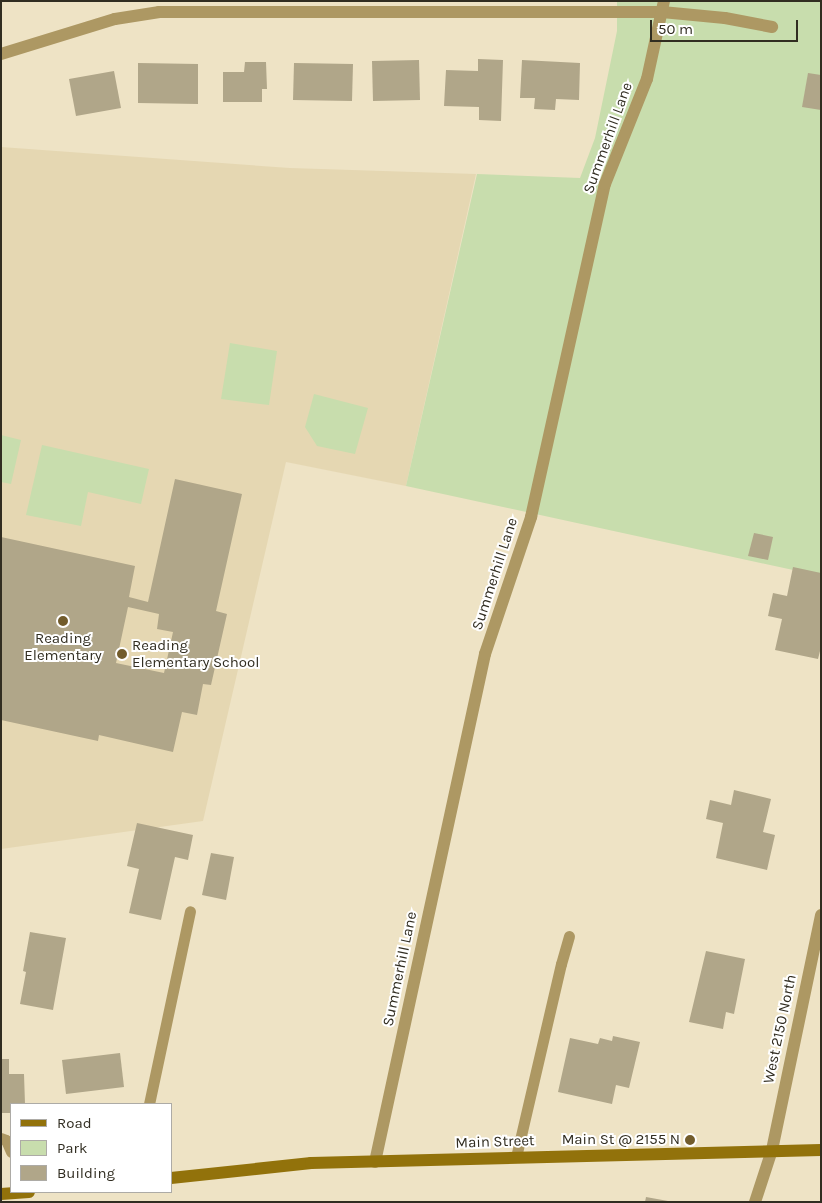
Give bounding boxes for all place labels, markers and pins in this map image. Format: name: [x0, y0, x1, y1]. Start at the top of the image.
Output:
marker: Reading Elementary: [57, 615, 69, 627]
place label: Reading Elementary: [24, 629, 102, 664]
place label: Reading Elementary School: [132, 636, 259, 671]
marker: Reading Elementary School: [116, 648, 128, 660]
place label: Main St @ 2155 N: [562, 1131, 680, 1149]
marker: Main St @ 2155 N: [684, 1134, 696, 1146]

